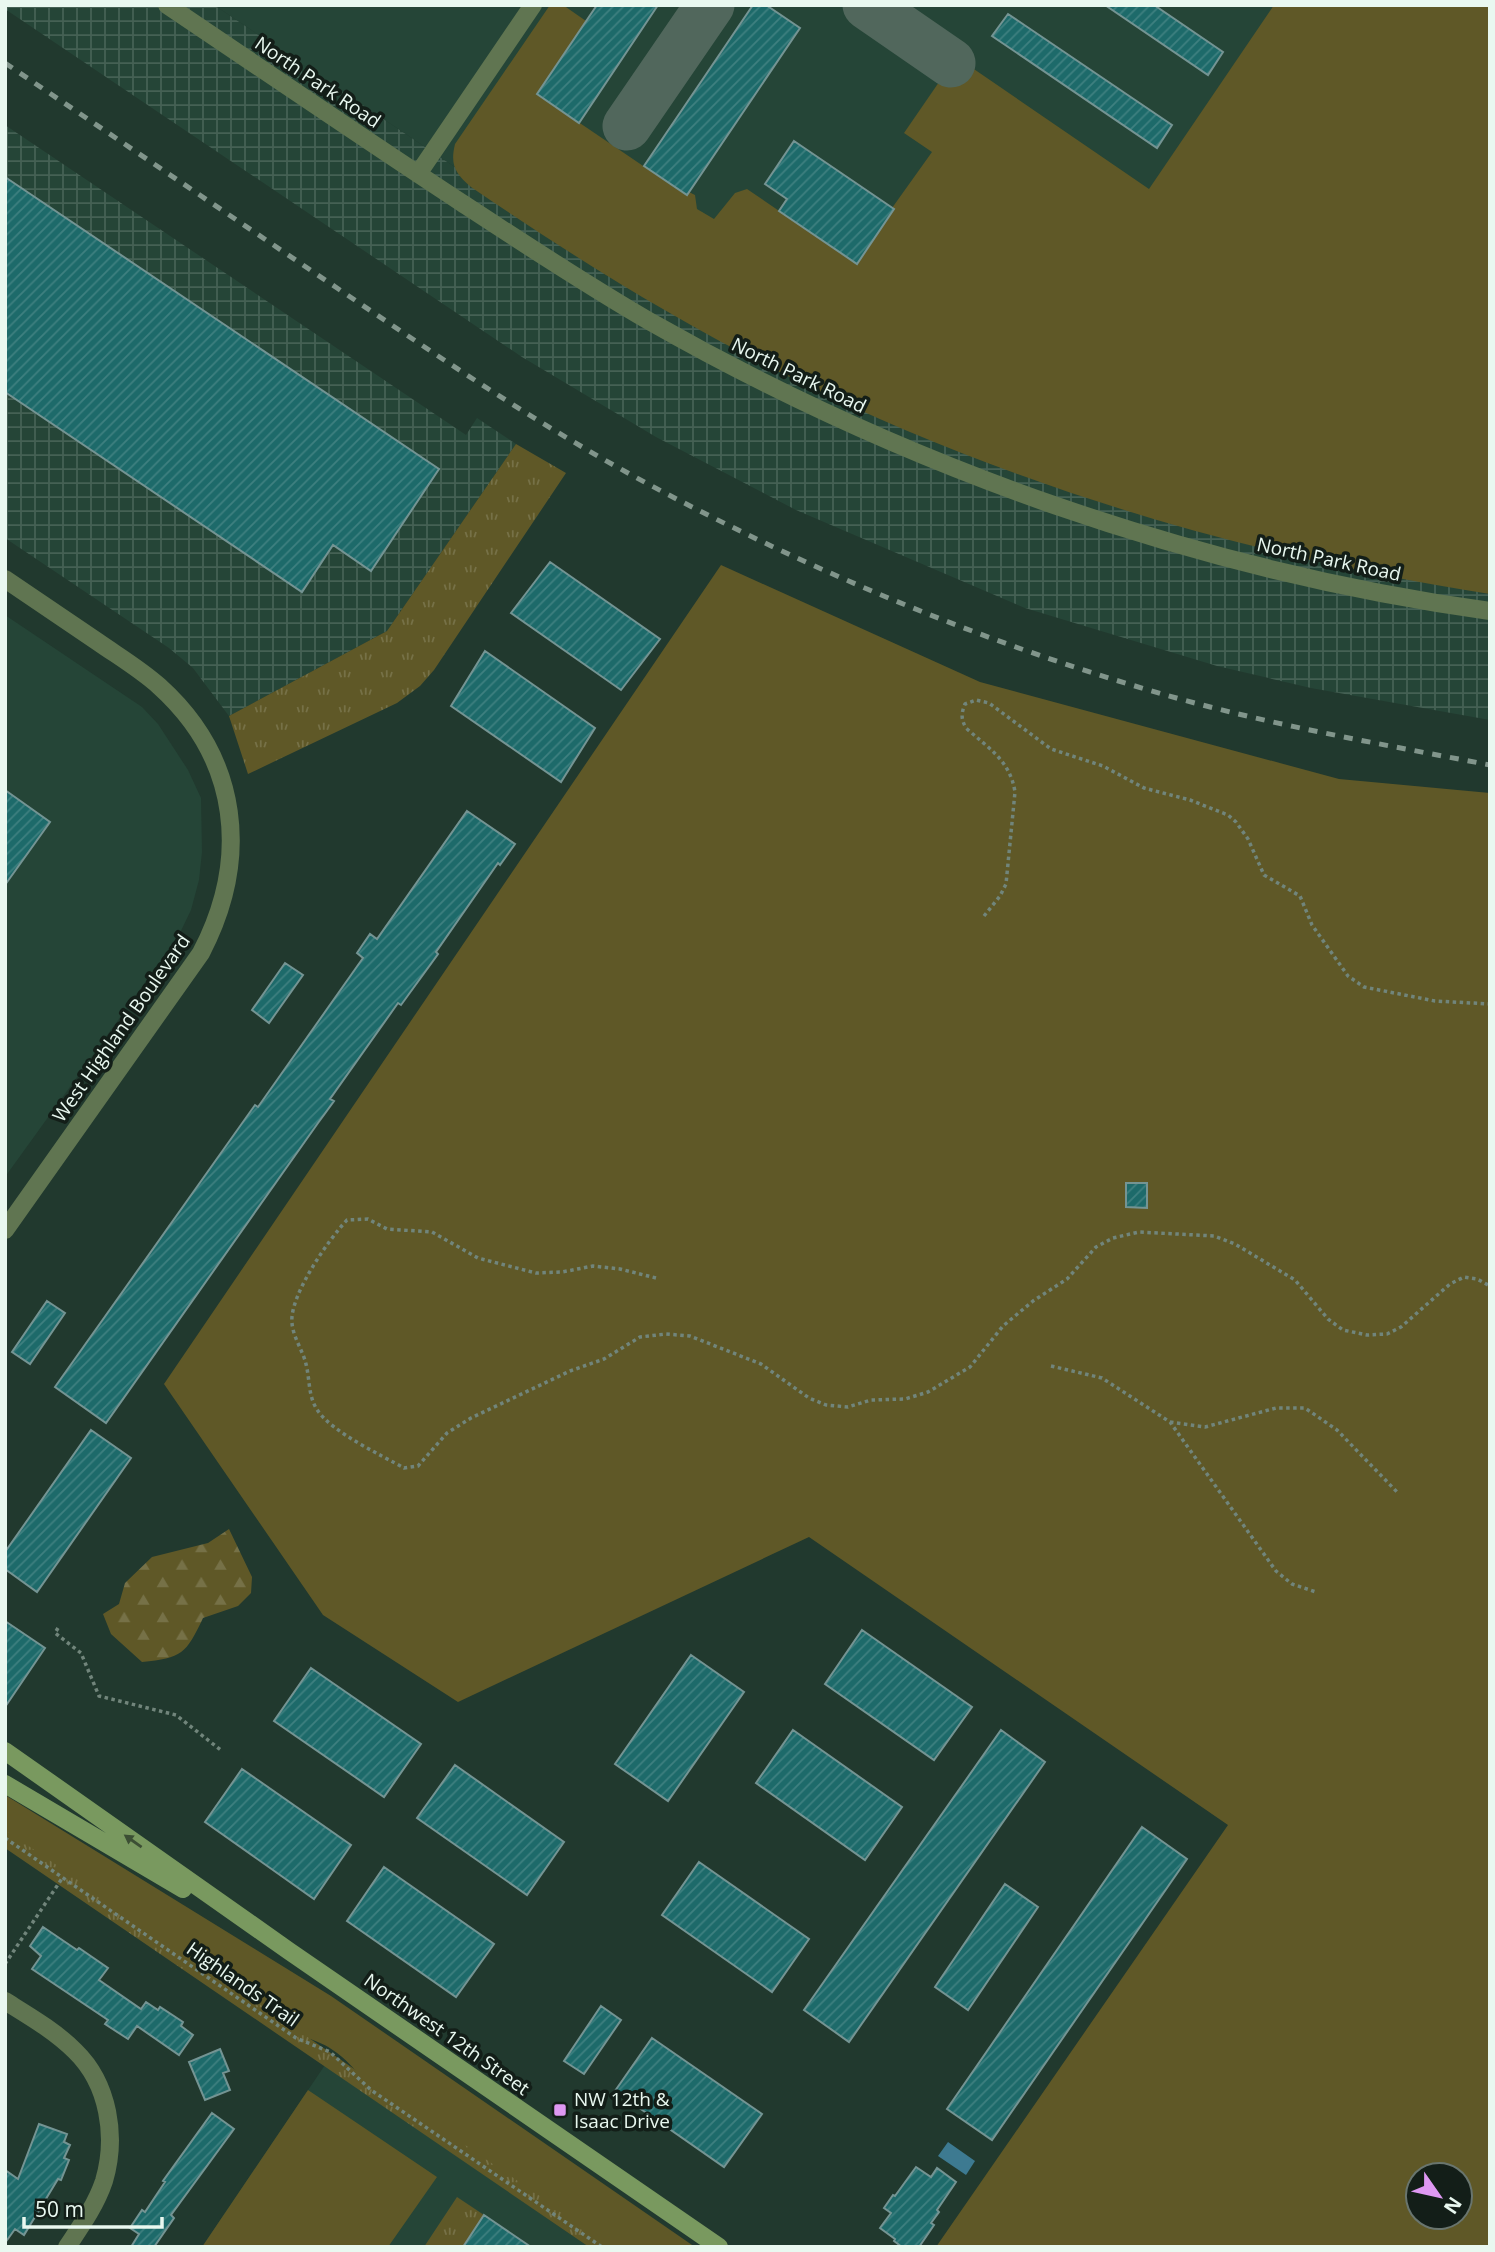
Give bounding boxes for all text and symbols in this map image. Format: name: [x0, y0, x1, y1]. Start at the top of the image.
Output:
street label: North Park Road: [250, 30, 386, 134]
street label: North Park Road: [727, 331, 871, 419]
street label: North Park Road: [1254, 531, 1404, 587]
street label: West Highland Boulevard: [46, 929, 196, 1127]
one-way arrow: [124, 1834, 142, 1848]
street label: Highlands Trail: [182, 1936, 304, 2032]
street label: Northwest 12th Street: [359, 1967, 535, 2101]
place label: NW 12th & Isaac Drive: [574, 2086, 670, 2134]
marker: NW 12th & Isaac Drive: [552, 2102, 568, 2118]
north arrow: [1404, 2161, 1474, 2231]
scale bar: [24, 2186, 163, 2230]
text: N: [1438, 2192, 1468, 2219]
text: 50 m: [35, 2195, 84, 2223]

